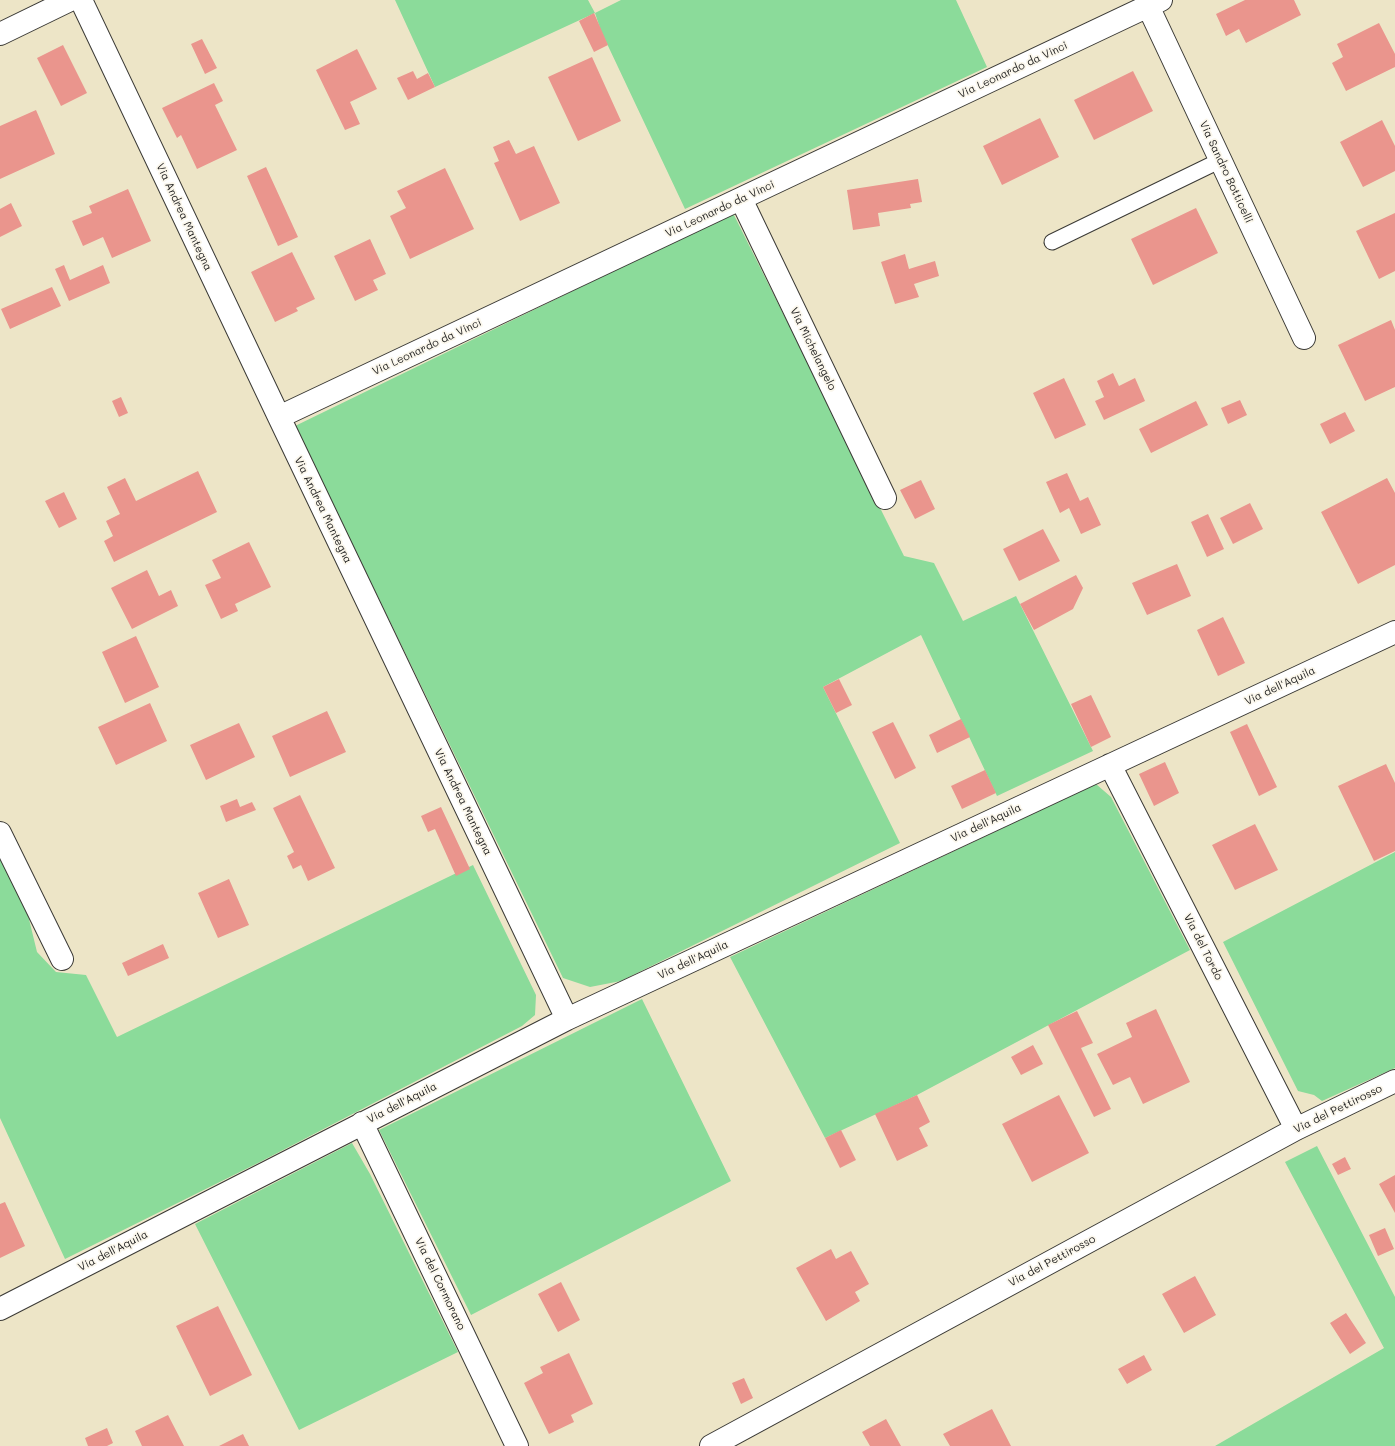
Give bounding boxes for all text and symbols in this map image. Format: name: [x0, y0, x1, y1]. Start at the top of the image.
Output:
street label: Via Leonardo da Vinci: [956, 39, 1070, 101]
street label: Via Sandro Botticelli: [1197, 119, 1255, 225]
street label: Via Andrea Mantegna: [153, 161, 215, 273]
street label: Via Leonardo da Vinci: [663, 178, 777, 240]
street label: Via Michelangelo: [787, 305, 839, 393]
street label: Via Leonardo da Vinci: [370, 316, 484, 378]
street label: Via Andrea Mantegna: [291, 455, 355, 565]
street label: Via dell'Aquila: [1243, 664, 1317, 708]
street label: Via Andrea Mantegna: [431, 747, 495, 857]
street label: Via dell'Aquila: [949, 801, 1023, 845]
street label: Via del Tordo: [1181, 912, 1225, 982]
street label: Via dell'Aquila: [656, 938, 730, 982]
street label: Via dell'Aquila: [365, 1080, 439, 1126]
street label: Via del Pettirosso: [1292, 1082, 1384, 1136]
street label: Via dell'Aquila: [76, 1228, 150, 1274]
street label: Via del Pettirosso: [1006, 1232, 1098, 1290]
street label: Via del Cormorano: [412, 1236, 468, 1332]

